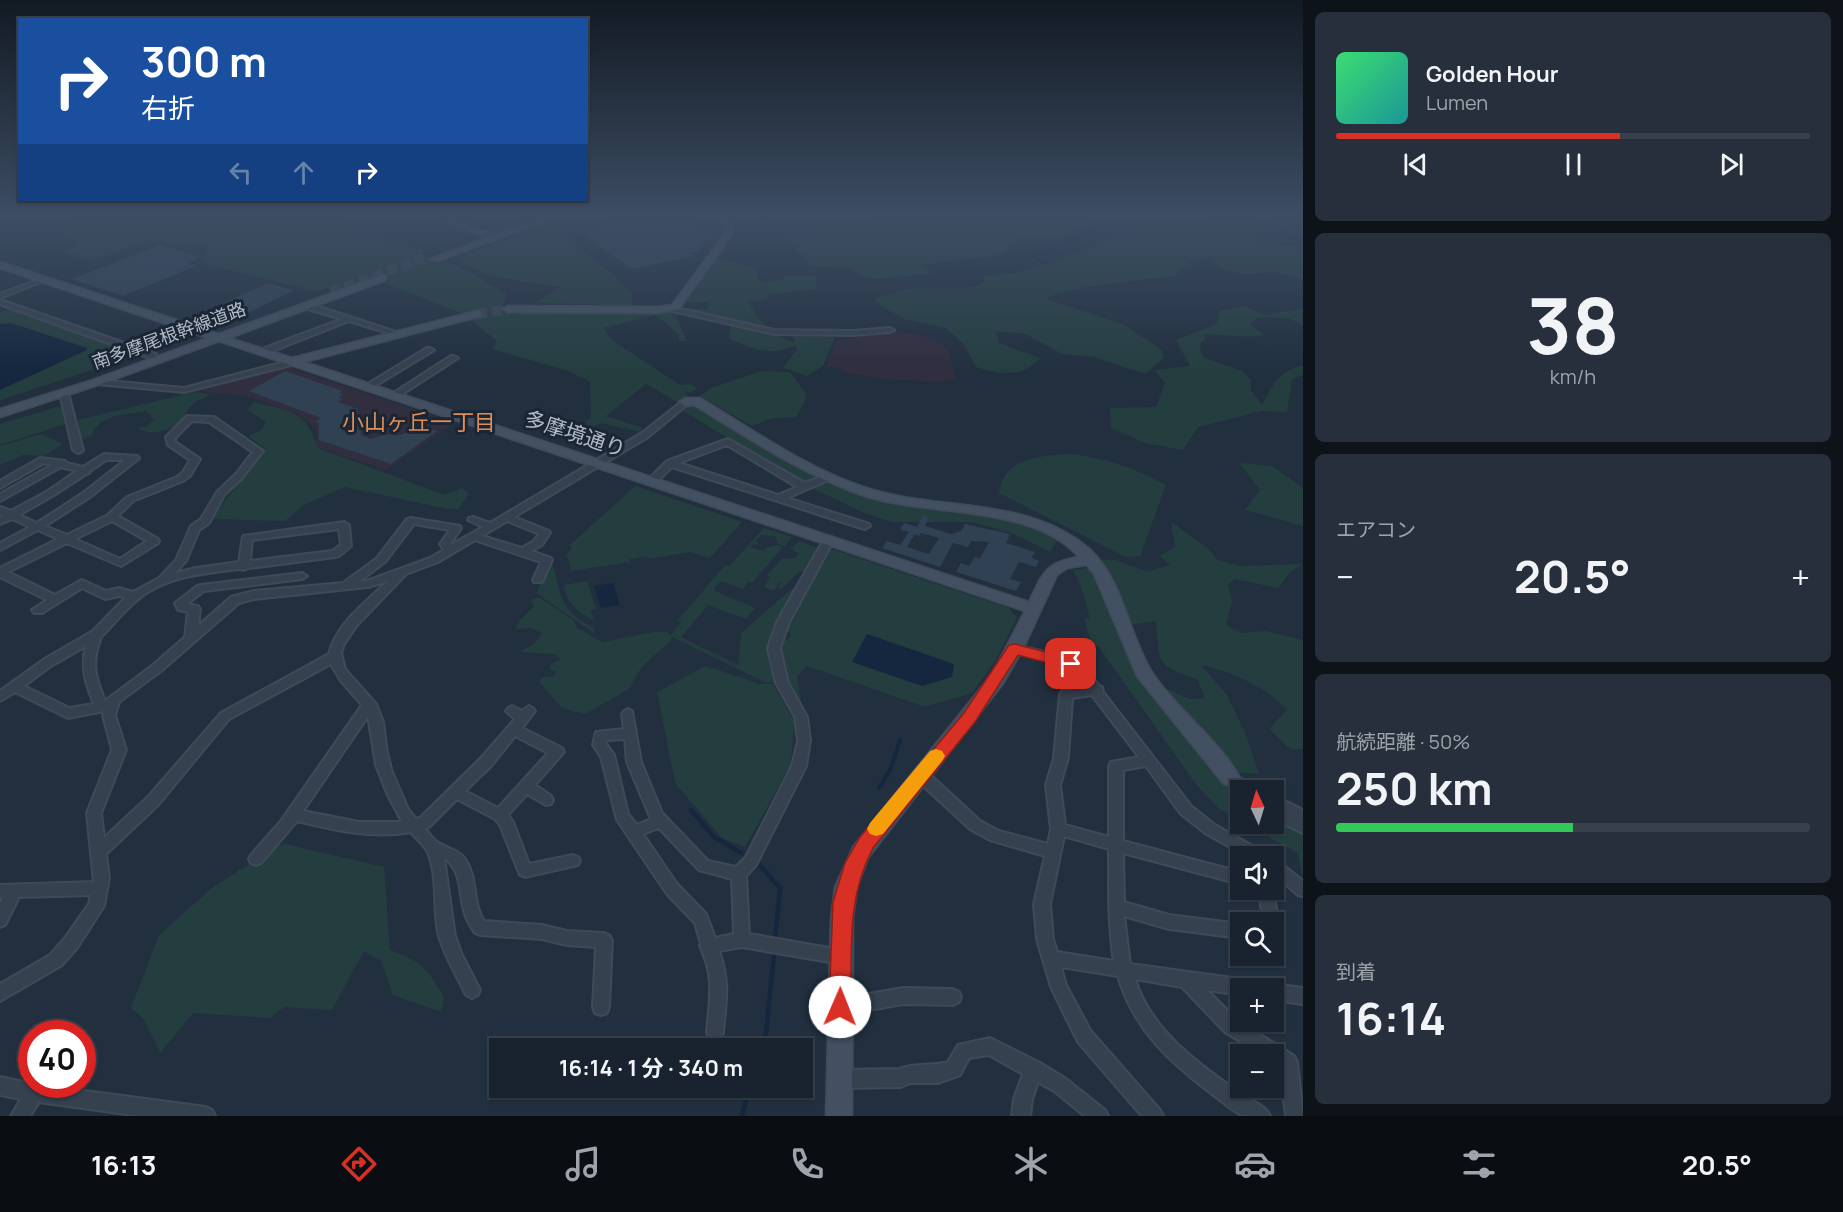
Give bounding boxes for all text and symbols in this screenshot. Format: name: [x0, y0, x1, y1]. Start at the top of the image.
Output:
text: 300 m: [141, 32, 267, 90]
icon: right: [42, 42, 120, 120]
text: Golden Hour: [1426, 59, 1559, 89]
text: 右折: [141, 89, 195, 126]
text: Lumen: [1426, 89, 1488, 116]
icon: previous: [1399, 148, 1432, 181]
icon: pause: [1557, 148, 1590, 181]
icon: next: [1715, 148, 1748, 181]
icon: left: [224, 156, 257, 189]
icon: ahead: [287, 156, 320, 189]
icon: right: [350, 156, 383, 189]
text: 38: [1526, 271, 1620, 377]
street label: 南多摩尾根幹線道路: [88, 296, 249, 374]
text: km/h: [1550, 363, 1596, 390]
street label: 多摩境通り: [521, 404, 630, 463]
district label: 小山ヶ丘一丁目: [342, 407, 496, 437]
text: エアコン: [1336, 516, 1416, 543]
text: 20.5°: [1514, 545, 1631, 607]
text: −: [1336, 554, 1354, 599]
text: +: [1791, 554, 1810, 599]
pin: [1045, 638, 1096, 689]
icon: arrive: [1054, 647, 1087, 680]
text: 航続距離 · 50%: [1336, 728, 1470, 755]
text: 250 km: [1336, 757, 1492, 819]
north arrow: [1230, 780, 1284, 834]
map controls: [1230, 780, 1284, 1098]
button: sound: [1230, 846, 1284, 900]
button: search: [1230, 912, 1284, 966]
text: 到着: [1336, 958, 1376, 985]
position arrow: [808, 975, 872, 1039]
button: +: [1230, 978, 1284, 1032]
text: 16:14: [1336, 987, 1446, 1049]
speed limit sign: 40: [18, 1020, 96, 1098]
button: −: [1230, 1044, 1284, 1098]
text: 16:14 · 1 分 · 340 m: [559, 1053, 743, 1083]
icon: directions: [338, 1143, 380, 1185]
icon: music: [562, 1143, 604, 1185]
icon: phone: [786, 1143, 828, 1185]
icon: climate: [1010, 1143, 1052, 1185]
icon: car: [1234, 1143, 1276, 1185]
icon: filters: [1458, 1143, 1500, 1185]
text: 16:13: [91, 1146, 156, 1183]
text: 20.5°: [1682, 1146, 1752, 1183]

